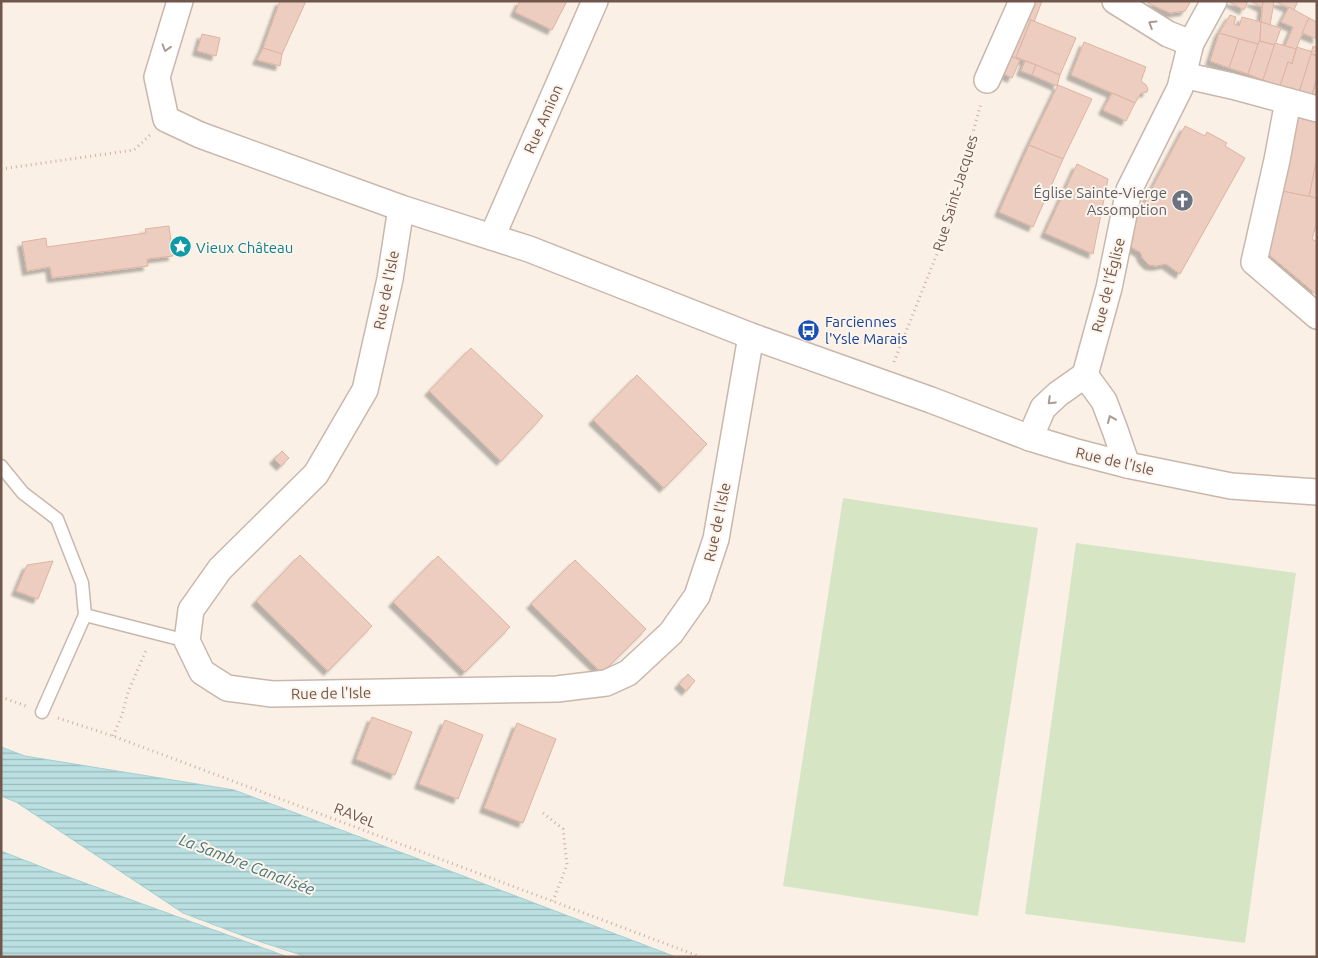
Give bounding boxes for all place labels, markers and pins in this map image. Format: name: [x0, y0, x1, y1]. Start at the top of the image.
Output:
place label: Église Sainte-Vierge Assomption: [1034, 184, 1167, 218]
church icon: Église Sainte-Vierge Assomption: [1171, 189, 1195, 213]
place icon: Vieux Château: [168, 235, 192, 259]
place label: Vieux Château: [196, 239, 293, 256]
place label: Farciennes l'Ysle Marais: [825, 313, 907, 347]
bus stop icon: Farciennes l'Ysle Marais: [797, 318, 821, 342]

